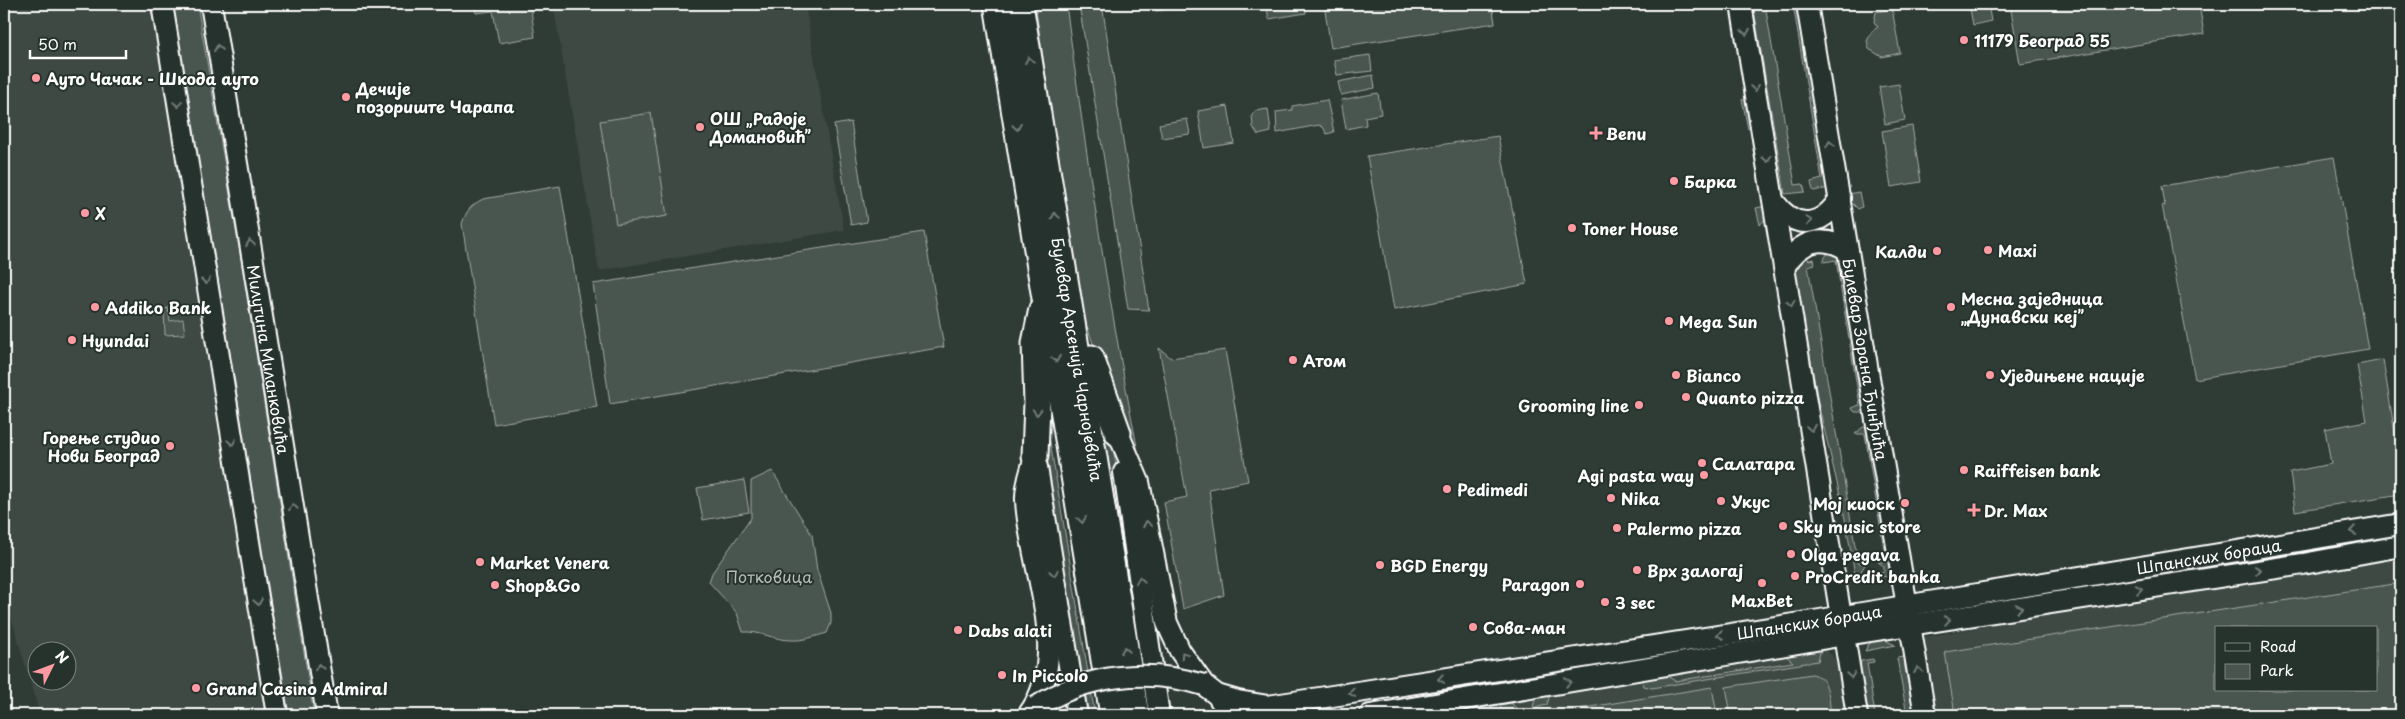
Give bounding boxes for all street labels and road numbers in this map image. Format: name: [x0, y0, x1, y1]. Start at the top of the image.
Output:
street label: Булевар Арсенија Чарнојевића: [1046, 236, 1110, 483]
street label: Булевар Зорана Ђинђића: [1837, 256, 1895, 462]
street label: Милутина Миланковића: [242, 263, 296, 456]
street label: Шпанских бораца: [2135, 532, 2283, 580]
street label: Шпанских бораца: [1735, 598, 1883, 645]

